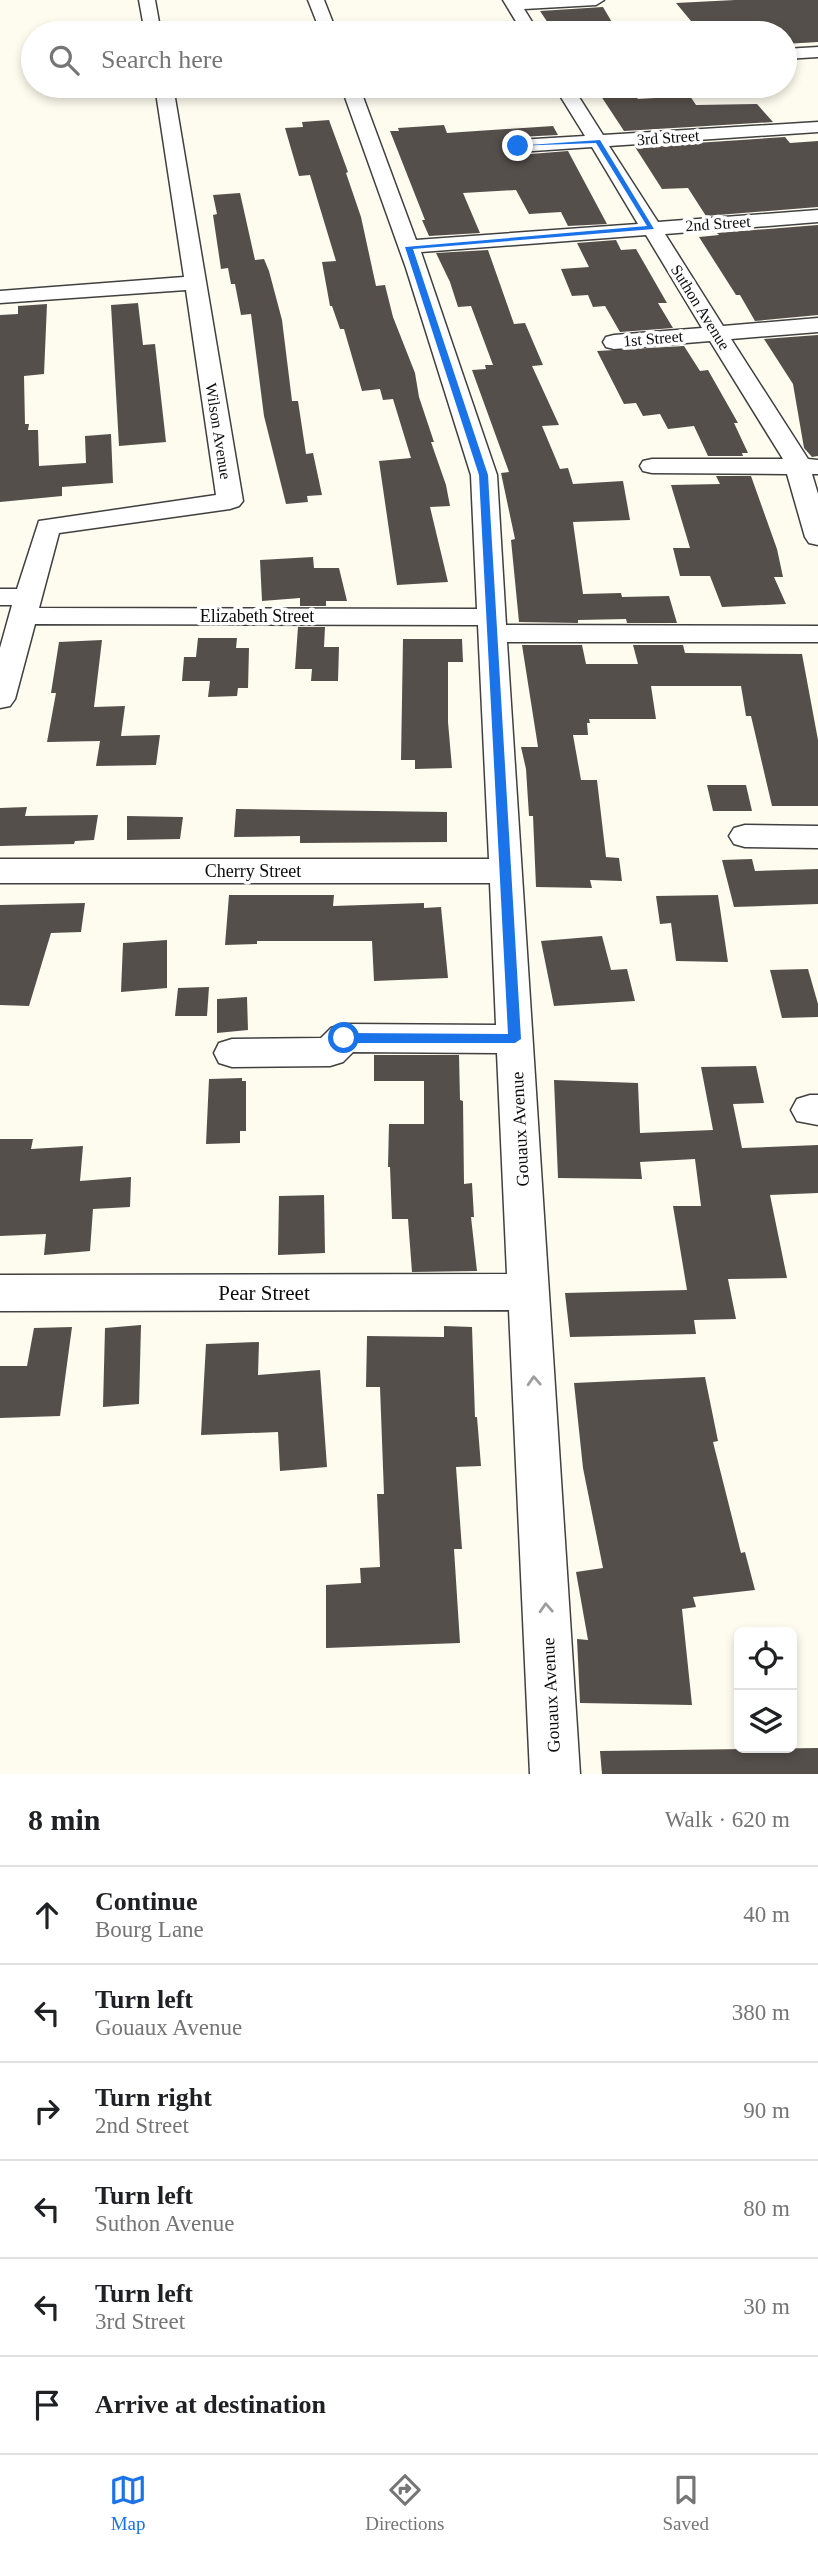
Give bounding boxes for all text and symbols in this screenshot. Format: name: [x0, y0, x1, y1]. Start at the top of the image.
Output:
search box: [21, 21, 797, 98]
icon: search: [45, 41, 83, 79]
text: Search here: [101, 45, 223, 74]
street label: 3rd Street: [636, 127, 700, 148]
route end: [502, 130, 533, 161]
street label: 2nd Street: [685, 213, 752, 234]
street label: Suthon Avenue: [668, 262, 733, 353]
street label: 1st Street: [622, 327, 684, 350]
street label: Wilson Avenue: [203, 382, 235, 480]
street label: Elizabeth Street: [200, 606, 314, 626]
street label: Cherry Street: [205, 861, 301, 881]
route start: [328, 1022, 359, 1053]
street label: Gouaux Avenue: [507, 1071, 533, 1187]
street label: Pear Street: [218, 1281, 310, 1305]
one-way arrow: [526, 1375, 541, 1386]
one-way arrow: [539, 1602, 554, 1613]
map controls: [734, 1627, 797, 1753]
button: locate: [734, 1627, 797, 1690]
street label: Gouaux Avenue: [538, 1637, 564, 1753]
button: layers: [734, 1690, 797, 1753]
text: 8 min: [28, 1803, 101, 1836]
text: Walk · 620 m: [665, 1807, 790, 1832]
text: Continue: [95, 1887, 198, 1916]
icon: ahead: [28, 1896, 66, 1934]
text: 40 m: [743, 1902, 790, 1927]
text: Bourg Lane: [95, 1917, 204, 1942]
text: Turn left: [95, 1985, 193, 2014]
icon: left: [28, 1994, 66, 2032]
text: 380 m: [732, 2000, 790, 2025]
text: Gouaux Avenue: [95, 2015, 242, 2040]
text: Turn right: [95, 2083, 212, 2112]
icon: right: [28, 2092, 66, 2130]
text: 90 m: [743, 2098, 790, 2123]
text: 2nd Street: [95, 2113, 189, 2138]
text: Turn left: [95, 2181, 193, 2210]
icon: left: [28, 2190, 66, 2228]
text: 80 m: [743, 2196, 790, 2221]
text: Suthon Avenue: [95, 2211, 234, 2236]
text: Turn left: [95, 2279, 193, 2308]
icon: left: [28, 2288, 66, 2326]
text: 30 m: [743, 2294, 790, 2319]
text: 3rd Street: [95, 2309, 185, 2334]
icon: arrive: [28, 2386, 66, 2424]
text: Arrive at destination: [95, 2390, 326, 2419]
tab: Map: [109, 2471, 147, 2535]
tab: Directions: [365, 2471, 444, 2535]
tab: Saved: [662, 2471, 709, 2535]

